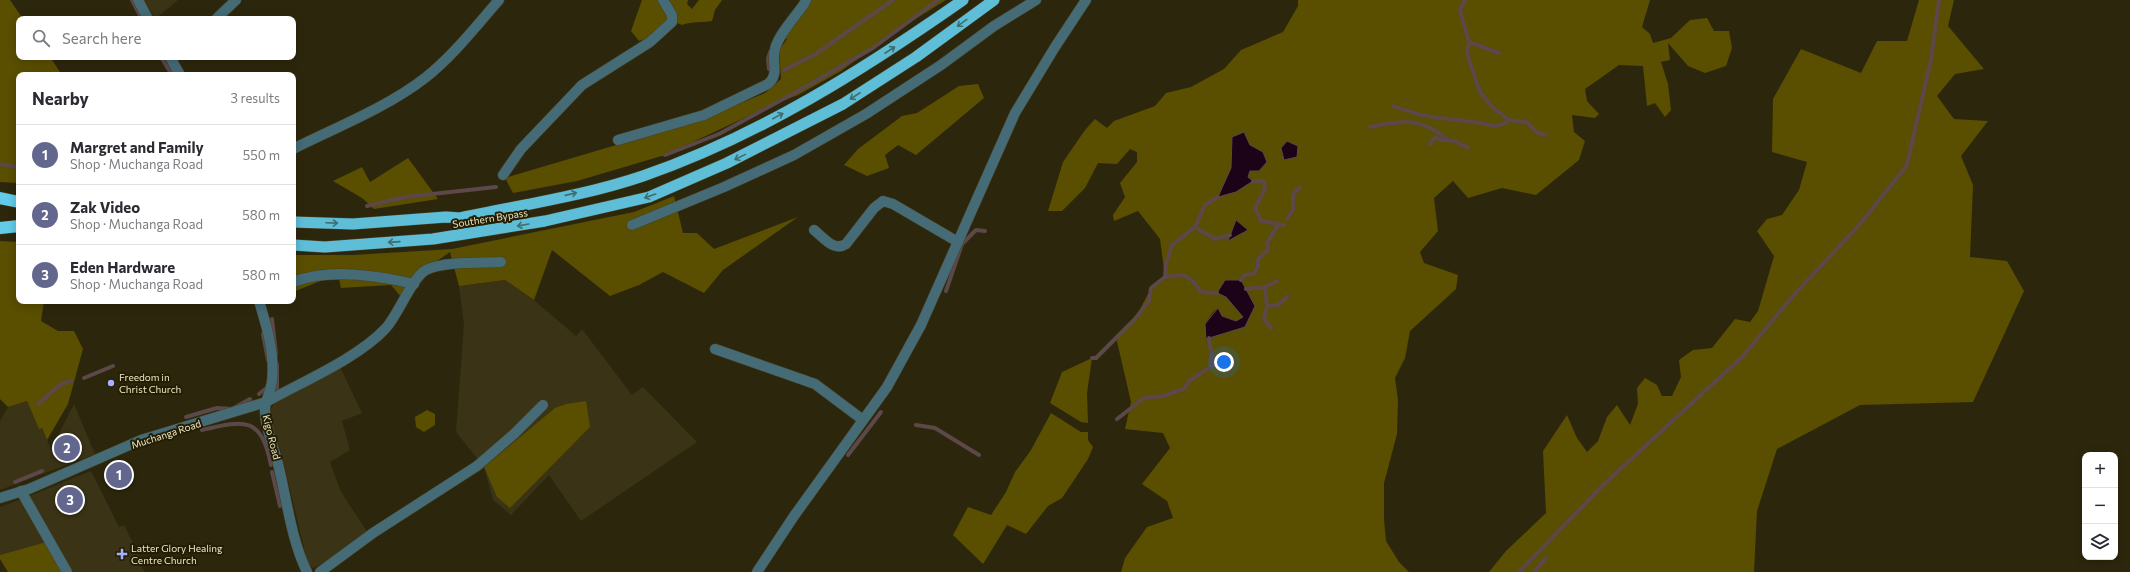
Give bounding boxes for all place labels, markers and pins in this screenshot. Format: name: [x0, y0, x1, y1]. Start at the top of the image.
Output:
place label: Freedom in Christ Church: [119, 371, 181, 395]
marker: Freedom in Christ Church: [106, 378, 116, 388]
pin: 2: [54, 433, 80, 463]
pin: 1: [106, 460, 132, 490]
pin: 3: [57, 485, 83, 515]
place label: Latter Glory Healing Centre Church: [131, 542, 223, 566]
marker: Latter Glory Healing Centre Church: [116, 548, 128, 560]

